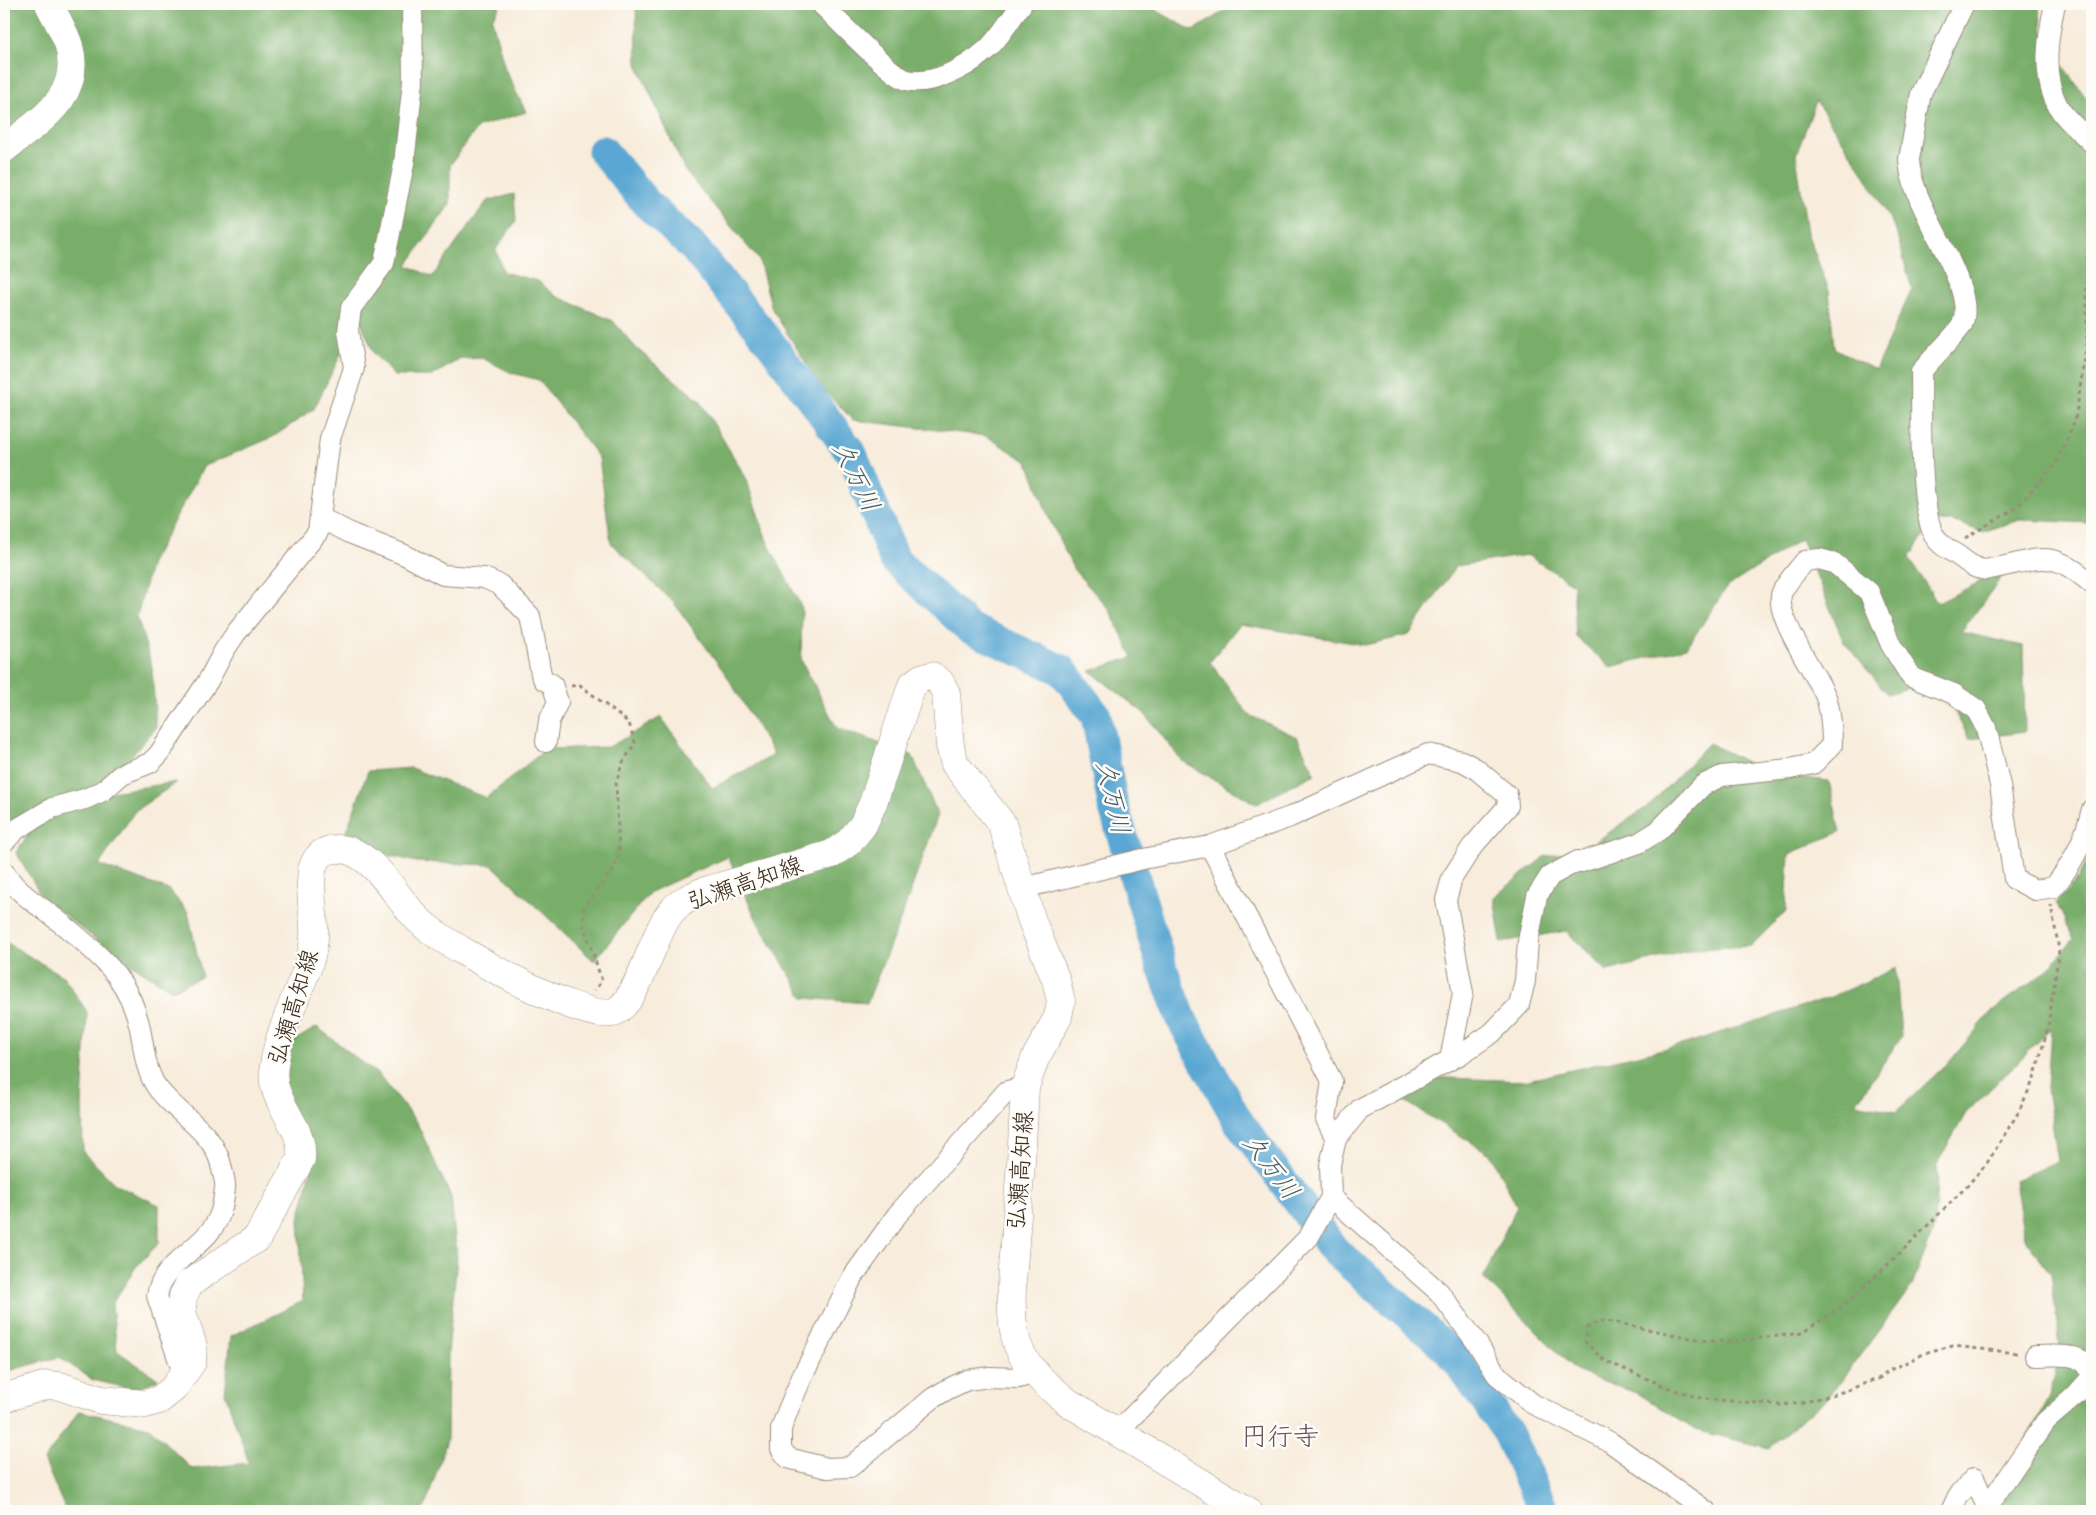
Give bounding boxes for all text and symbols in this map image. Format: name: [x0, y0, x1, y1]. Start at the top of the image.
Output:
water label: 久万川: [825, 436, 887, 517]
water label: 久万川: [1089, 757, 1137, 837]
street label: 弘瀬高知線: [683, 849, 807, 917]
street label: 弘瀬高知線: [261, 945, 325, 1069]
street label: 弘瀬高知線: [1001, 1109, 1039, 1231]
water label: 久万川: [1236, 1127, 1307, 1206]
district label: 円行寺: [1241, 1420, 1319, 1453]

